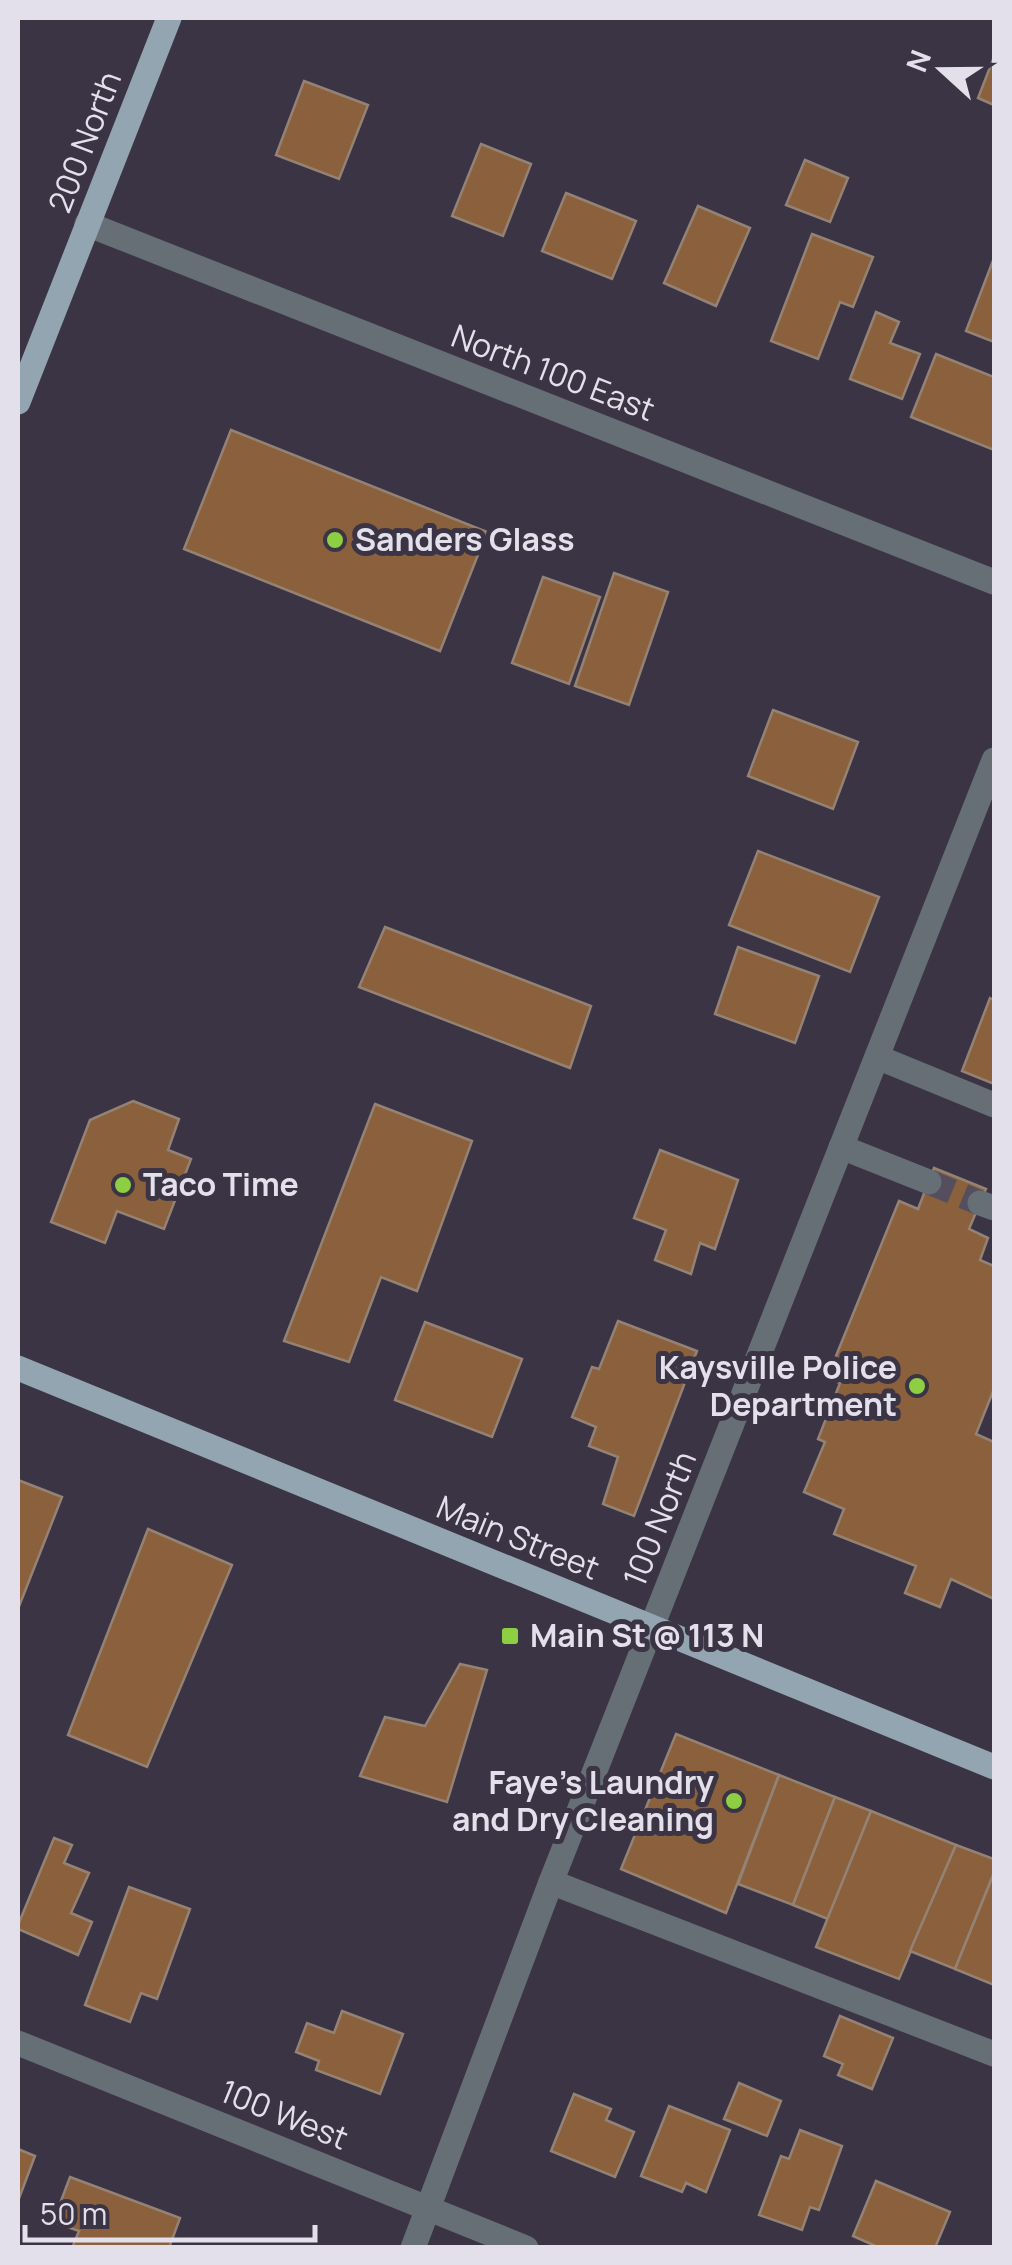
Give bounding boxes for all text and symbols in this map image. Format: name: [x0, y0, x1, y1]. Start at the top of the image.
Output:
north arrow: [892, 20, 992, 120]
text: N: [896, 44, 939, 77]
street label: 200 North: [37, 65, 131, 219]
street label: North 100 East: [446, 313, 661, 431]
place label: Sanders Glass: [355, 517, 575, 561]
marker: Sanders Glass: [324, 529, 346, 551]
place label: Taco Time: [143, 1162, 299, 1206]
marker: Taco Time: [112, 1174, 134, 1196]
place label: Kaysville Police Department: [659, 1345, 897, 1426]
marker: Kaysville Police Department: [906, 1375, 928, 1397]
street label: 100 North: [612, 1444, 706, 1593]
street label: Main Street: [431, 1485, 606, 1590]
place label: Main St @ 113 N: [530, 1613, 764, 1657]
marker: Main St @ 113 N: [499, 1625, 521, 1647]
place label: Faye's Laundry and Dry Cleaning: [452, 1760, 714, 1841]
marker: Faye's Laundry and Dry Cleaning: [723, 1790, 745, 1812]
street label: 100 West: [214, 2069, 355, 2160]
scale bar: [25, 2180, 315, 2242]
text: 50 m: [40, 2193, 107, 2234]

